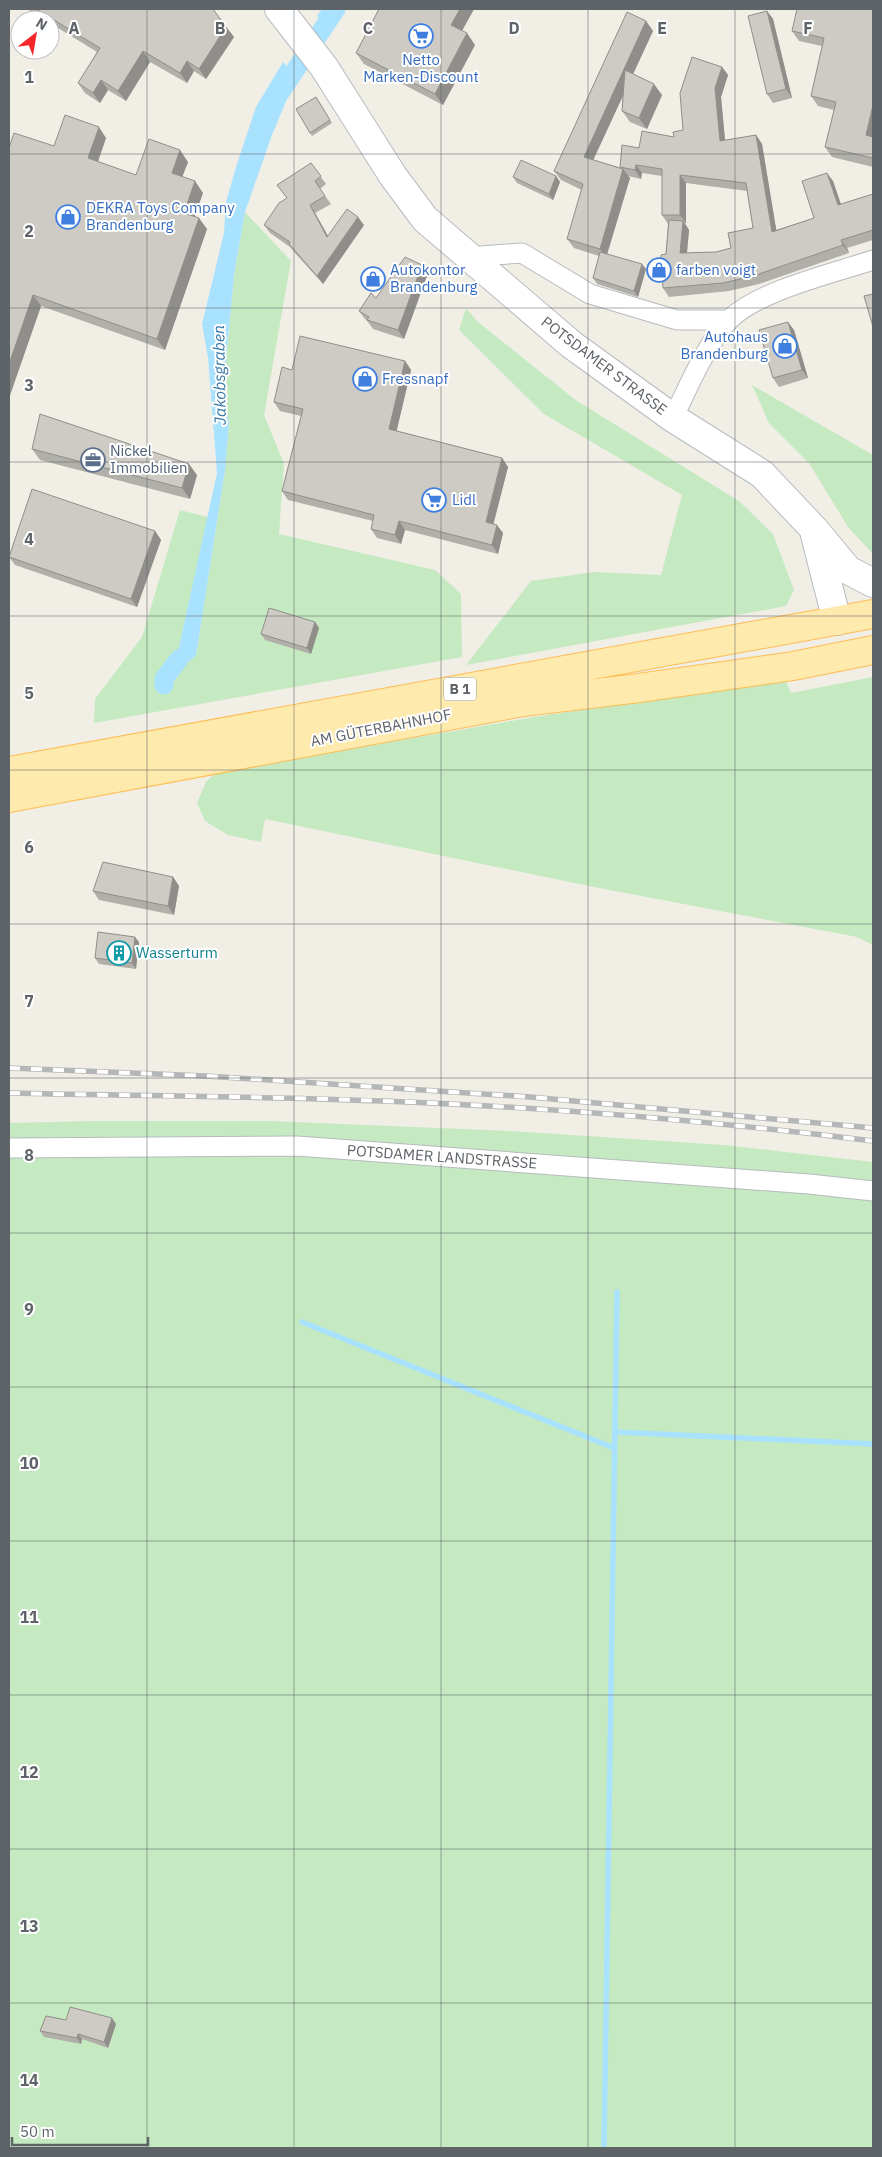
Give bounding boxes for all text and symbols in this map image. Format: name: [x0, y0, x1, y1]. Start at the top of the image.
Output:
north arrow: [10, 10, 60, 60]
text: N: [33, 14, 51, 34]
text: A: [69, 18, 80, 38]
text: B: [215, 18, 226, 38]
text: C: [363, 18, 373, 38]
text: D: [508, 18, 520, 38]
text: E: [657, 18, 667, 38]
text: F: [803, 18, 813, 38]
supermarket icon: Netto Marken-Discount: [408, 23, 434, 49]
place label: Netto Marken-Discount: [363, 50, 479, 86]
text: 1: [24, 67, 34, 87]
place label: DEKRA Toys Company Brandenburg: [86, 198, 235, 234]
shop icon: DEKRA Toys Company Brandenburg: [55, 204, 81, 230]
text: 2: [24, 221, 34, 241]
shop icon: farben voigt: [646, 257, 672, 283]
place label: Autokontor Brandenburg: [390, 260, 478, 296]
place label: farben voigt: [676, 260, 756, 279]
shop icon: Autokontor Brandenburg: [360, 266, 386, 292]
street label: POTSDAMER STRASSE: [538, 312, 671, 419]
water label: Jakobsgraben: [208, 325, 230, 425]
place label: Autohaus Brandenburg: [680, 327, 768, 363]
shop icon: Autohaus Brandenburg: [772, 333, 798, 359]
shop icon: Fressnapf: [352, 366, 378, 392]
place label: Fressnapf: [382, 369, 448, 388]
text: 3: [24, 375, 34, 395]
place label: Nickel Immobilien: [110, 441, 188, 477]
office icon: Nickel Immobilien: [80, 447, 106, 473]
supermarket icon: Lidl: [421, 487, 447, 513]
place label: Lidl: [452, 490, 476, 509]
text: 4: [24, 529, 34, 549]
road number: B 1: [444, 678, 476, 701]
text: 5: [24, 683, 34, 703]
street label: AM GÜTERBAHNHOF: [309, 705, 453, 750]
text: 6: [24, 837, 34, 857]
building icon: Wasserturm: [106, 940, 132, 966]
place label: Wasserturm: [136, 943, 218, 962]
text: 7: [24, 991, 34, 1011]
street label: POTSDAMER LANDSTRASSE: [346, 1140, 538, 1173]
text: 8: [24, 1145, 34, 1165]
text: 9: [24, 1299, 34, 1319]
text: 10: [19, 1453, 39, 1473]
text: 11: [19, 1607, 39, 1627]
text: 12: [19, 1762, 39, 1782]
text: 13: [19, 1916, 39, 1936]
text: 14: [19, 2070, 39, 2090]
scale bar: [12, 2114, 149, 2146]
text: 50 m: [20, 2122, 55, 2141]

